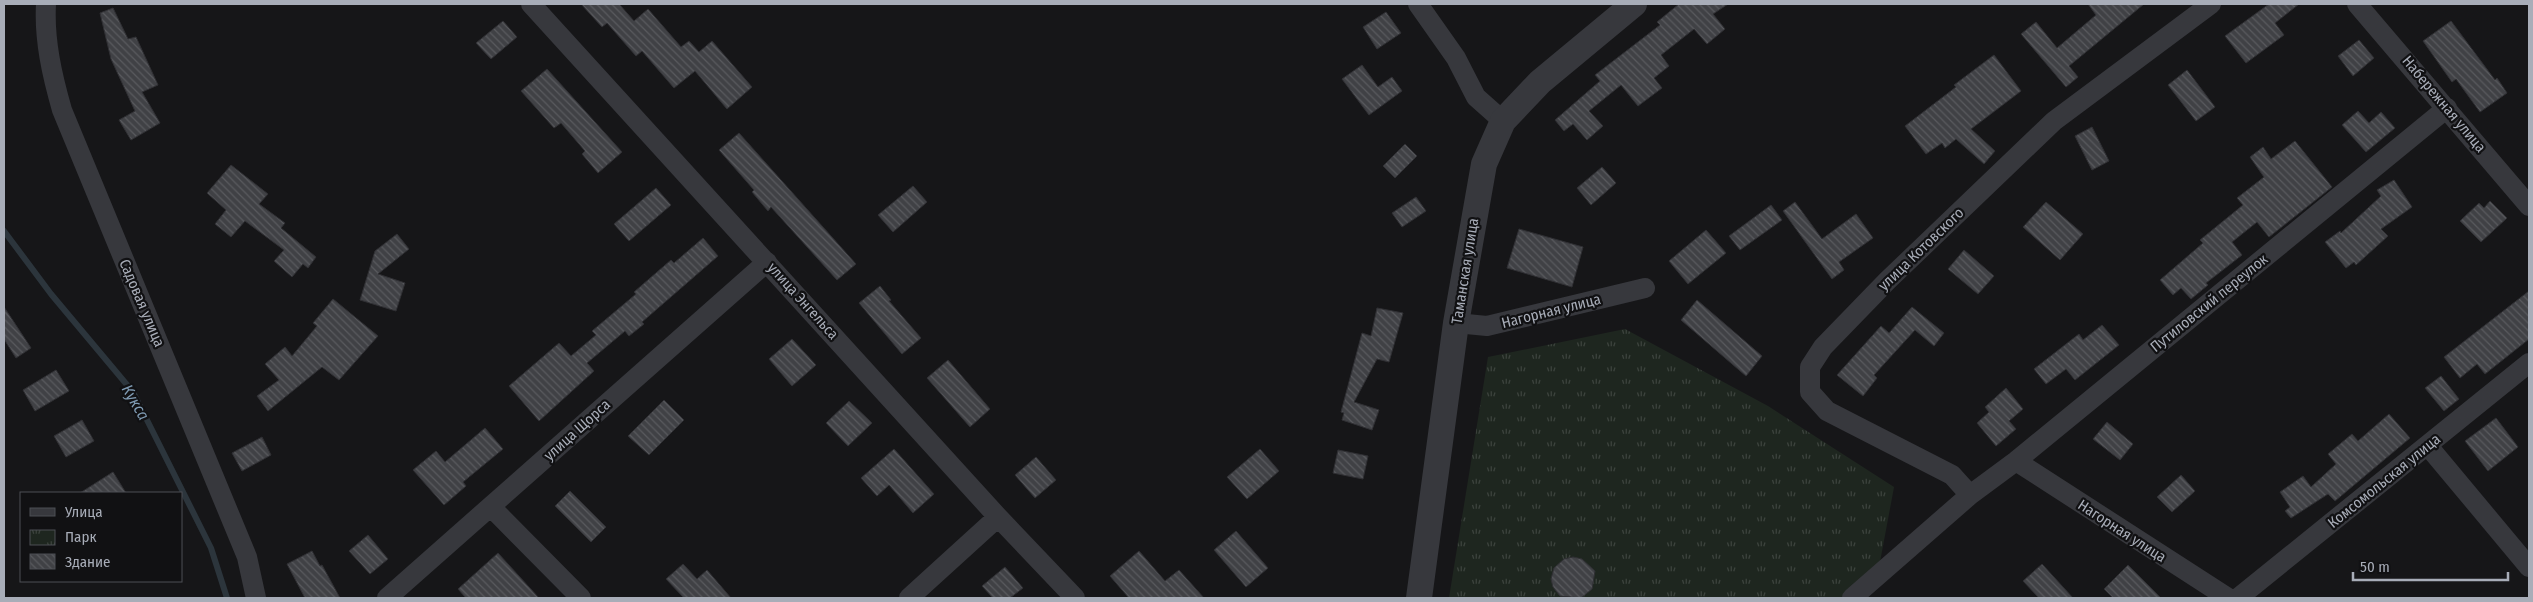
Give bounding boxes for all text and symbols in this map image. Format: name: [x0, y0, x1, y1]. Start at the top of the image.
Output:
street label: Набережная улица: [2398, 52, 2490, 156]
street label: улица Котовского: [1874, 204, 1968, 294]
street label: Таманская улица: [1448, 217, 1482, 325]
street label: Путиловский переулок: [2147, 250, 2271, 356]
street label: Садовая улица: [115, 256, 169, 350]
street label: улица Энгельса: [764, 259, 842, 343]
street label: Нагорная улица: [1500, 290, 1602, 332]
water label: Кукса: [118, 381, 153, 423]
street label: улица Щорса: [540, 396, 614, 464]
street label: Комсомольская улица: [2324, 430, 2444, 532]
legend: [20, 492, 182, 582]
street label: Нагорная улица: [2074, 496, 2170, 566]
text: Улица: [64, 503, 103, 521]
text: Парк: [65, 528, 96, 546]
scale bar: [2353, 550, 2508, 582]
text: Здание: [65, 553, 111, 571]
text: 50 m: [2360, 558, 2390, 576]

